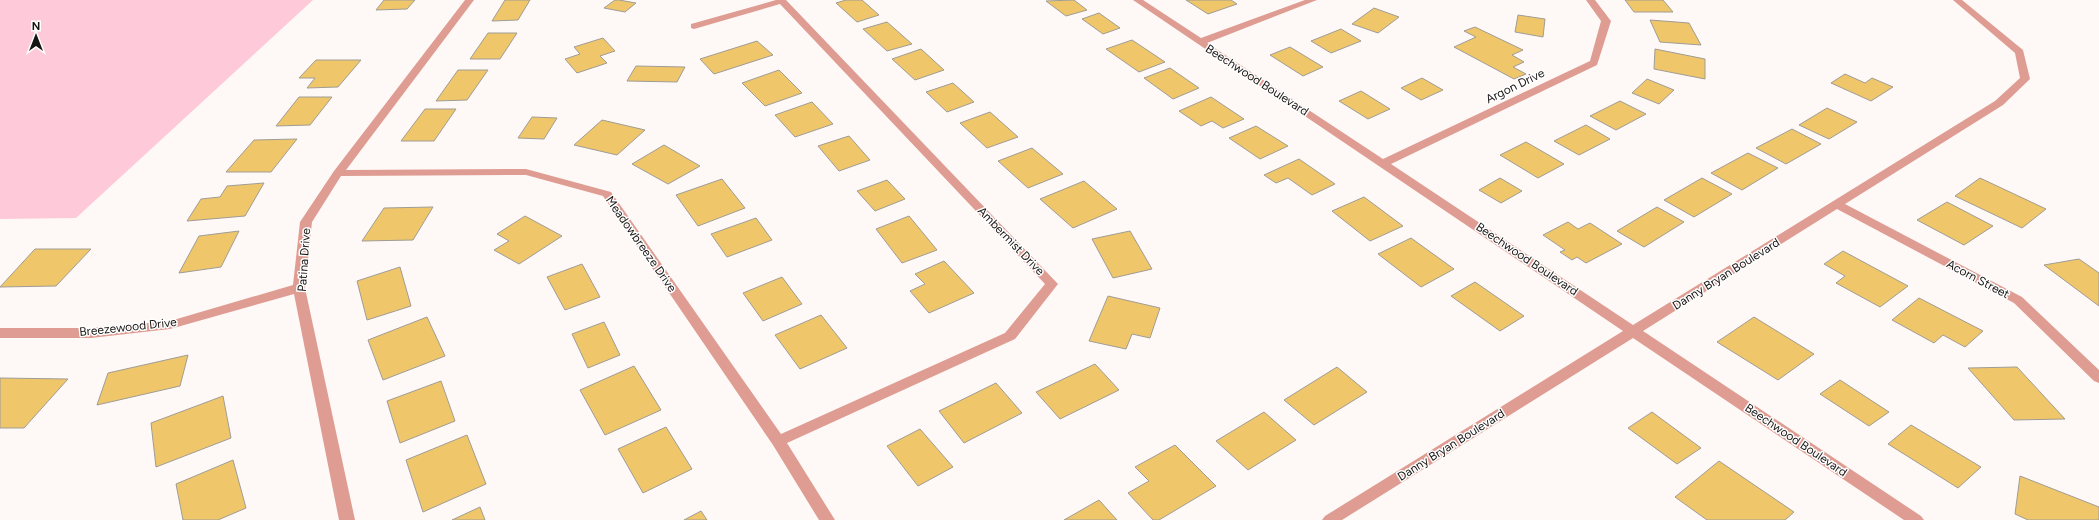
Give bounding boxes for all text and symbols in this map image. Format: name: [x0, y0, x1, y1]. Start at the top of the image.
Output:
north arrow: [16, 16, 56, 56]
text: N: [32, 20, 40, 33]
street label: Beechwood Boulevard: [1203, 41, 1311, 119]
street label: Argon Drive: [1483, 66, 1547, 106]
street label: Meadowbreeze Drive: [603, 194, 680, 295]
street label: Ambermist Drive: [975, 204, 1048, 278]
street label: Beechwood Boulevard: [1473, 220, 1581, 298]
street label: Patina Drive: [295, 227, 313, 292]
street label: Danny Bryan Boulevard: [1670, 235, 1782, 313]
street label: Acorn Street: [1944, 257, 2012, 302]
street label: Breezewood Drive: [79, 315, 178, 339]
street label: Beechwood Boulevard: [1742, 401, 1850, 479]
street label: Danny Bryan Boulevard: [1395, 406, 1507, 484]

